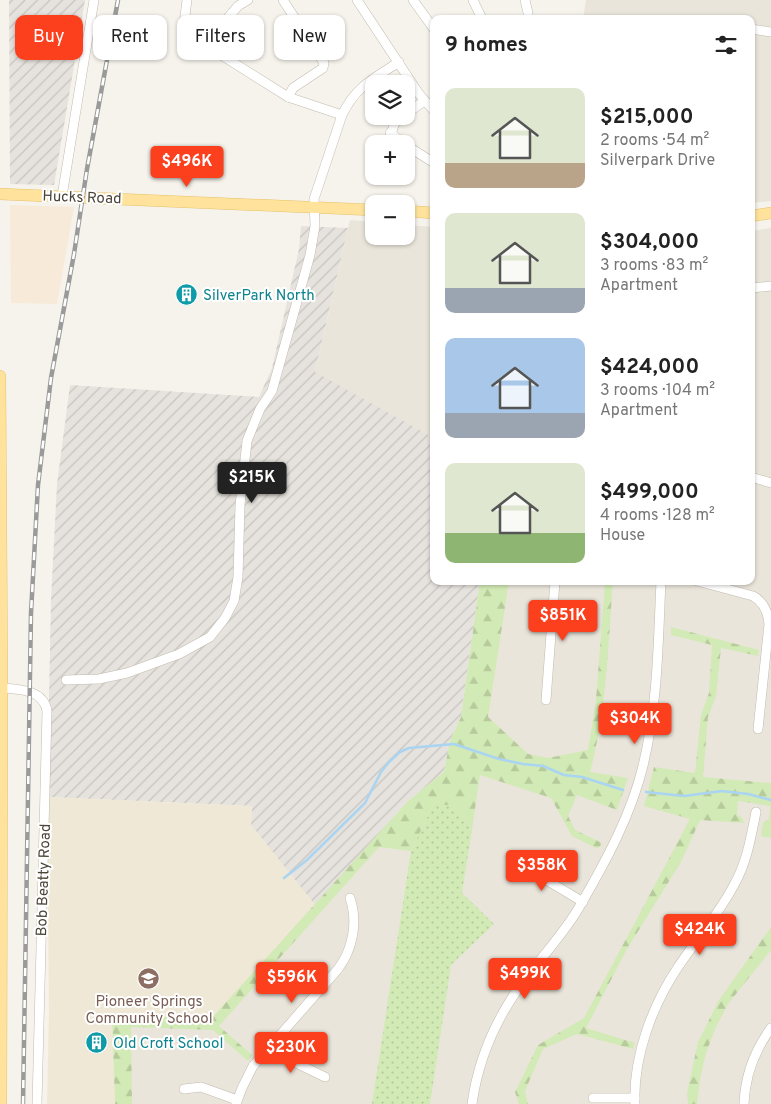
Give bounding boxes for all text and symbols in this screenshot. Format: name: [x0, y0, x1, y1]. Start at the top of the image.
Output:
chip: Buy: [15, 15, 83, 60]
chip: Rent: [93, 15, 167, 60]
chip: Filters: [177, 15, 264, 60]
chip: New: [274, 15, 345, 60]
icon: filters: [712, 31, 740, 59]
text: 9 homes: [445, 32, 528, 59]
map controls: [365, 75, 415, 245]
button: layers: [365, 75, 415, 125]
text: $215,000: [600, 104, 694, 131]
icon: home: [485, 108, 545, 168]
text: 2 rooms · 54 m²: [600, 131, 709, 151]
button: +: [365, 135, 415, 185]
pin: $496K: [152, 146, 222, 188]
text: Silverpark Drive: [600, 151, 715, 171]
text: $496K: [162, 152, 212, 172]
street label: Hucks Road: [42, 188, 122, 209]
button: −: [365, 195, 415, 245]
text: $304,000: [600, 229, 699, 256]
icon: home: [485, 233, 545, 293]
text: 3 rooms · 83 m²: [600, 256, 708, 276]
text: Apartment: [600, 276, 678, 296]
building icon: SilverPark North: [175, 283, 199, 307]
place label: SilverPark North: [203, 287, 315, 306]
text: $424,000: [600, 354, 699, 381]
icon: home: [485, 358, 545, 418]
text: 3 rooms · 104 m²: [600, 381, 715, 401]
text: Apartment: [600, 401, 678, 421]
pin: $215K: [217, 462, 287, 504]
text: $215K: [229, 468, 275, 488]
text: $499,000: [600, 479, 699, 506]
icon: home: [485, 483, 545, 543]
text: 4 rooms · 128 m²: [600, 506, 715, 526]
text: House: [600, 526, 645, 546]
pin: $851K: [528, 600, 598, 642]
text: $851K: [539, 606, 587, 626]
pin: $304K: [600, 702, 670, 745]
text: $304K: [609, 709, 661, 729]
street label: Bob Beatty Road: [33, 823, 56, 937]
pin: $358K: [507, 850, 577, 892]
text: $358K: [517, 856, 567, 876]
pin: $424K: [665, 914, 735, 956]
text: $424K: [674, 920, 726, 940]
pin: $499K: [490, 958, 560, 1000]
pin: $596K: [257, 962, 327, 1004]
text: $499K: [500, 964, 550, 984]
school or university icon: Pioneer Springs Community School: [137, 966, 161, 990]
text: $596K: [267, 968, 317, 988]
place label: Pioneer Springs Community School: [85, 993, 213, 1029]
building icon: Old Croft School: [85, 1031, 109, 1055]
pin: $230K: [256, 1032, 326, 1074]
place label: Old Croft School: [113, 1035, 223, 1054]
text: $230K: [266, 1038, 316, 1058]

